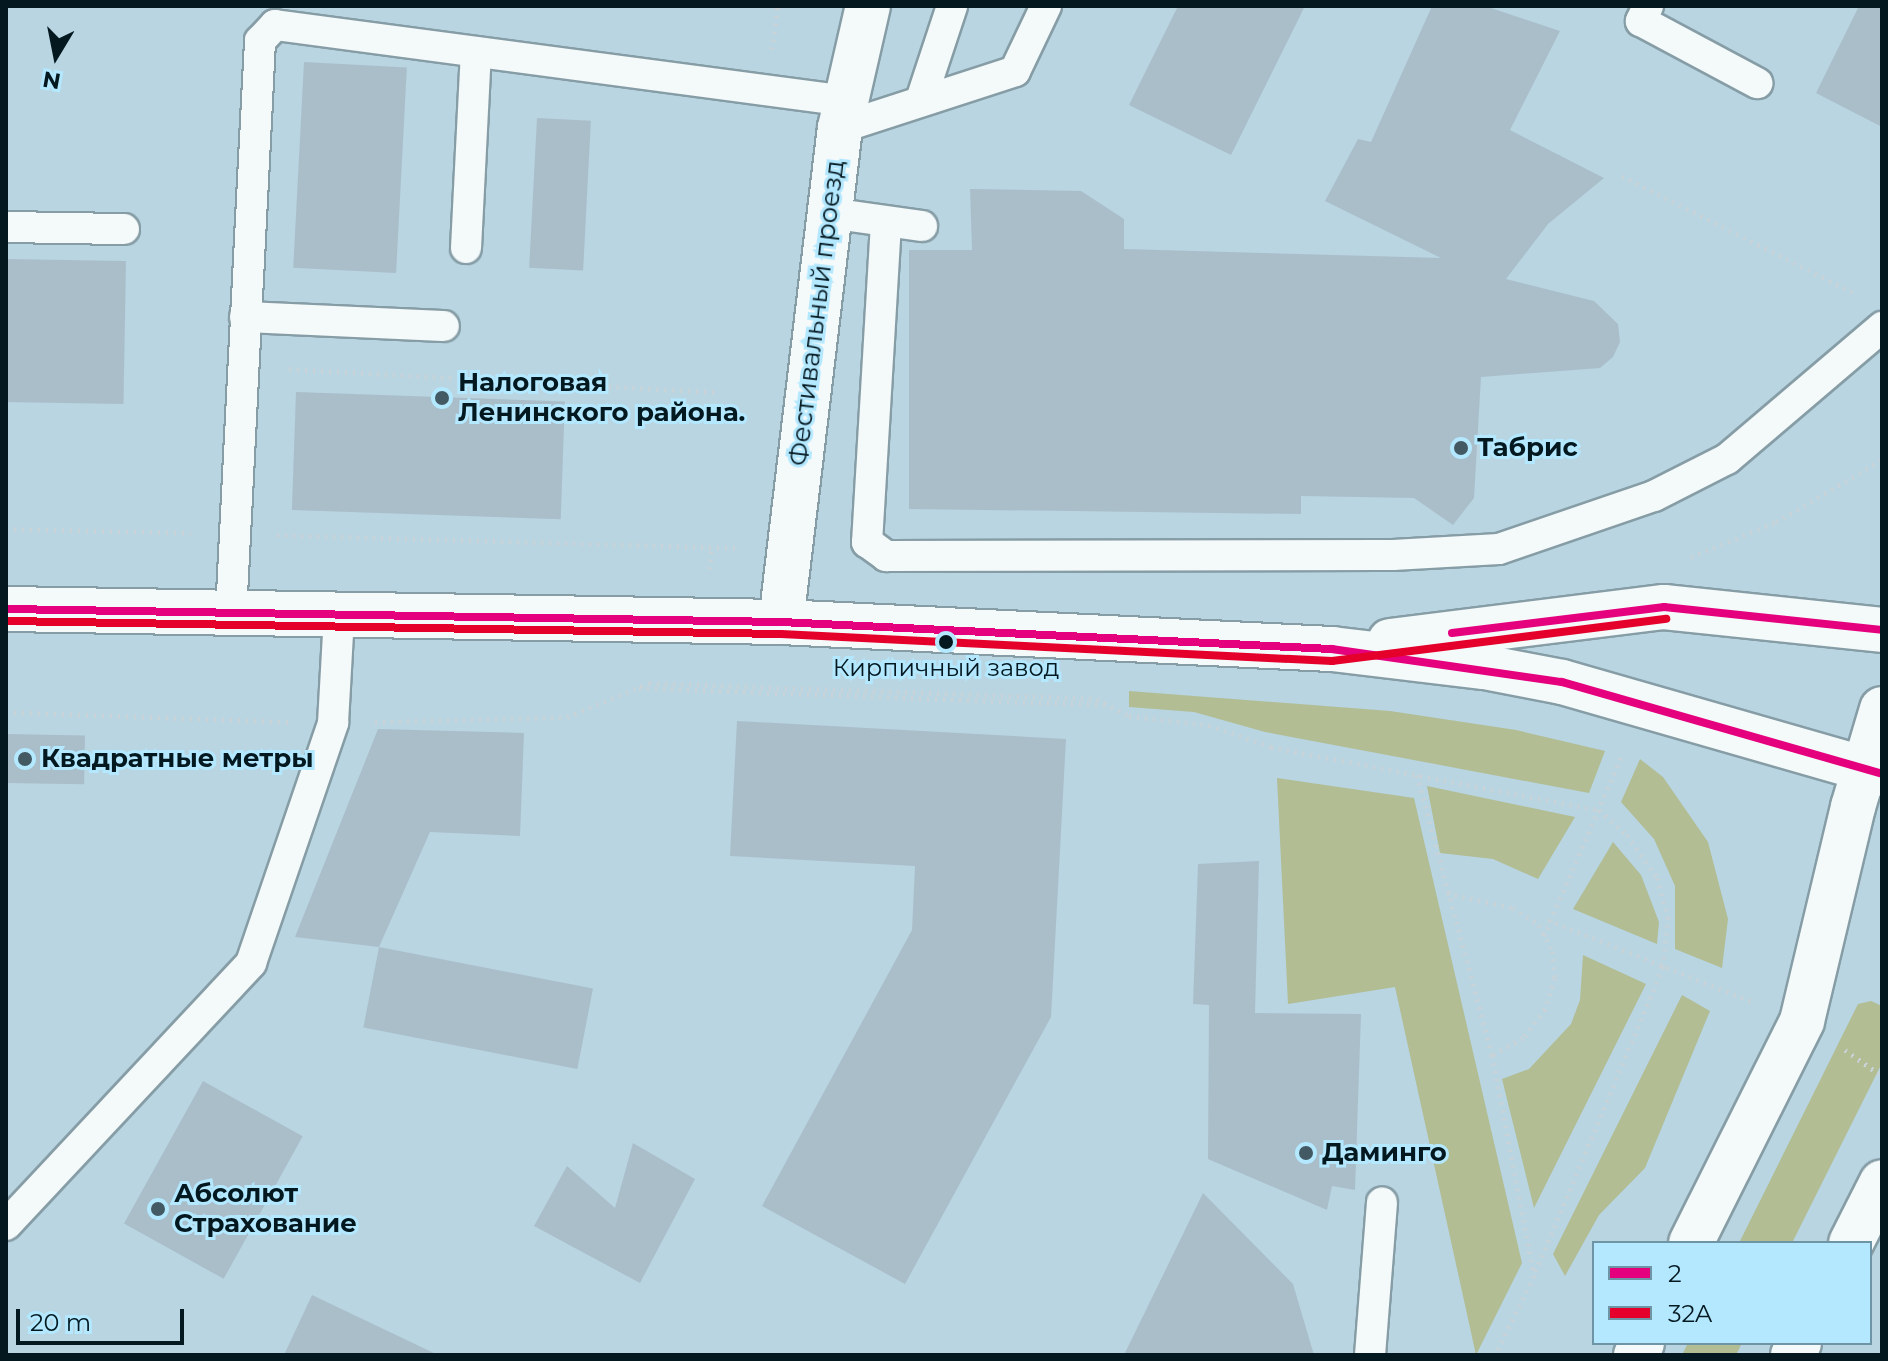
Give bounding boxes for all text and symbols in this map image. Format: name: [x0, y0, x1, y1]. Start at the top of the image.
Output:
north arrow: [16, 16, 96, 96]
text: N: [41, 65, 63, 95]
street label: Фестивальный проезд: [783, 158, 851, 468]
place label: Налоговая Ленинского района.: [458, 367, 745, 428]
marker: Налоговая Ленинского района.: [433, 389, 451, 407]
place label: Табрис: [1477, 432, 1578, 464]
marker: Табрис: [1452, 439, 1470, 457]
marker: Кирпичный завод: [938, 634, 954, 650]
place label: Кирпичный завод: [833, 654, 1059, 682]
place label: Квадратные метры: [41, 743, 314, 775]
marker: Квадратные метры: [16, 750, 34, 768]
place label: Даминго: [1322, 1137, 1447, 1169]
marker: Даминго: [1297, 1144, 1315, 1162]
place label: Абсолют Страхование: [174, 1178, 357, 1240]
marker: Абсолют Страхование: [149, 1200, 167, 1218]
legend: [1592, 1241, 1872, 1345]
text: 2: [1668, 1259, 1682, 1288]
scale bar: [20, 1293, 188, 1343]
text: 32A: [1668, 1299, 1712, 1328]
text: 20 m: [30, 1308, 91, 1337]

